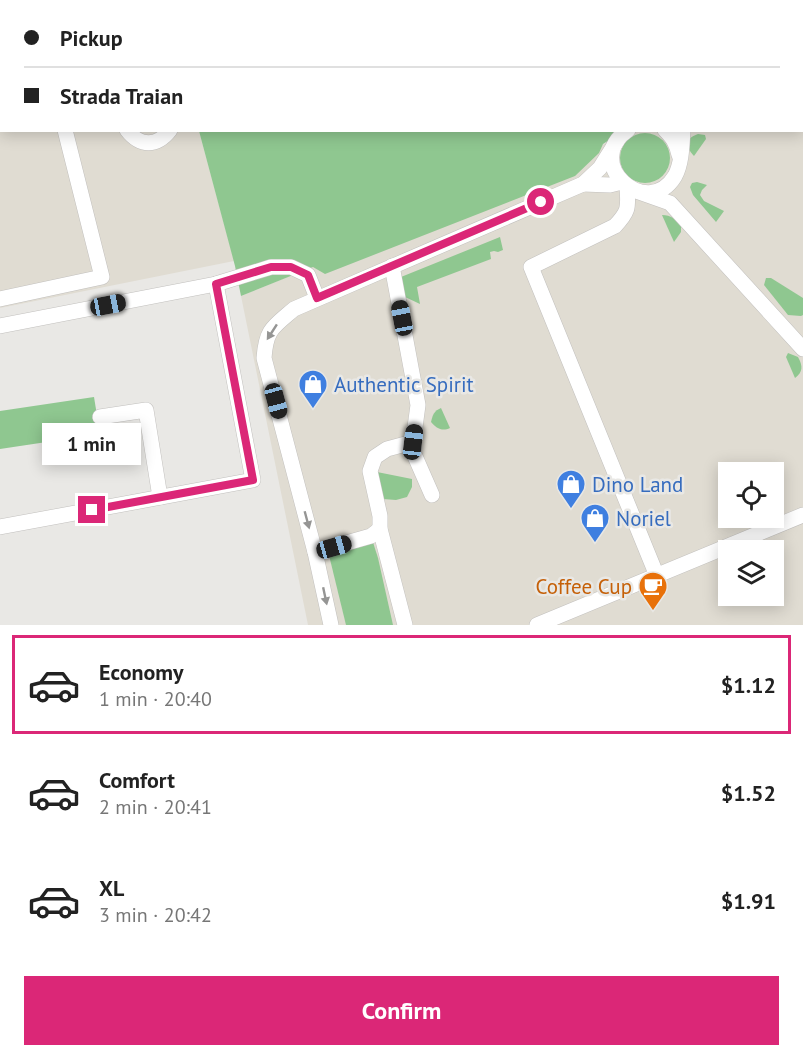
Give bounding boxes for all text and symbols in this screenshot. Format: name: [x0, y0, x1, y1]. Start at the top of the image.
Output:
text: Pickup: [60, 24, 123, 52]
text: Strada Traian: [60, 82, 183, 110]
route start: [527, 188, 554, 215]
car: [89, 293, 127, 317]
car: [390, 299, 414, 337]
one-way arrow: [266, 324, 277, 340]
shop icon: Authentic Spirit: [297, 368, 329, 410]
place label: Authentic Spirit: [334, 371, 474, 398]
car: [263, 381, 289, 421]
callout: 1 min: [42, 423, 142, 465]
car: [402, 423, 424, 461]
text: 1 min: [67, 431, 116, 457]
map controls: [718, 462, 784, 606]
button: locate: [718, 462, 784, 528]
shop icon: Dino Land: [555, 468, 587, 510]
place label: Dino Land: [592, 471, 683, 498]
route end: [78, 496, 105, 523]
shop icon: Noriel: [579, 502, 611, 544]
place label: Noriel: [616, 505, 671, 532]
one-way arrow: [302, 510, 312, 529]
car: [314, 533, 354, 561]
button: layers: [718, 540, 784, 606]
cafe icon: Coffee Cup: [637, 570, 669, 612]
place label: Coffee Cup: [536, 573, 632, 600]
one-way arrow: [321, 587, 330, 606]
icon: car: [27, 658, 81, 712]
text: Economy: [99, 658, 183, 686]
text: $1.12: [721, 671, 776, 699]
text: 1 min · 20:40: [99, 686, 212, 712]
icon: car: [27, 766, 81, 820]
text: Comfort: [99, 766, 175, 794]
text: $1.52: [721, 779, 776, 807]
text: 2 min · 20:41: [99, 794, 212, 820]
icon: car: [27, 874, 81, 928]
text: XL: [99, 874, 124, 902]
text: $1.91: [721, 887, 776, 915]
text: 3 min · 20:42: [99, 902, 212, 928]
button: Confirm: [24, 976, 779, 1045]

